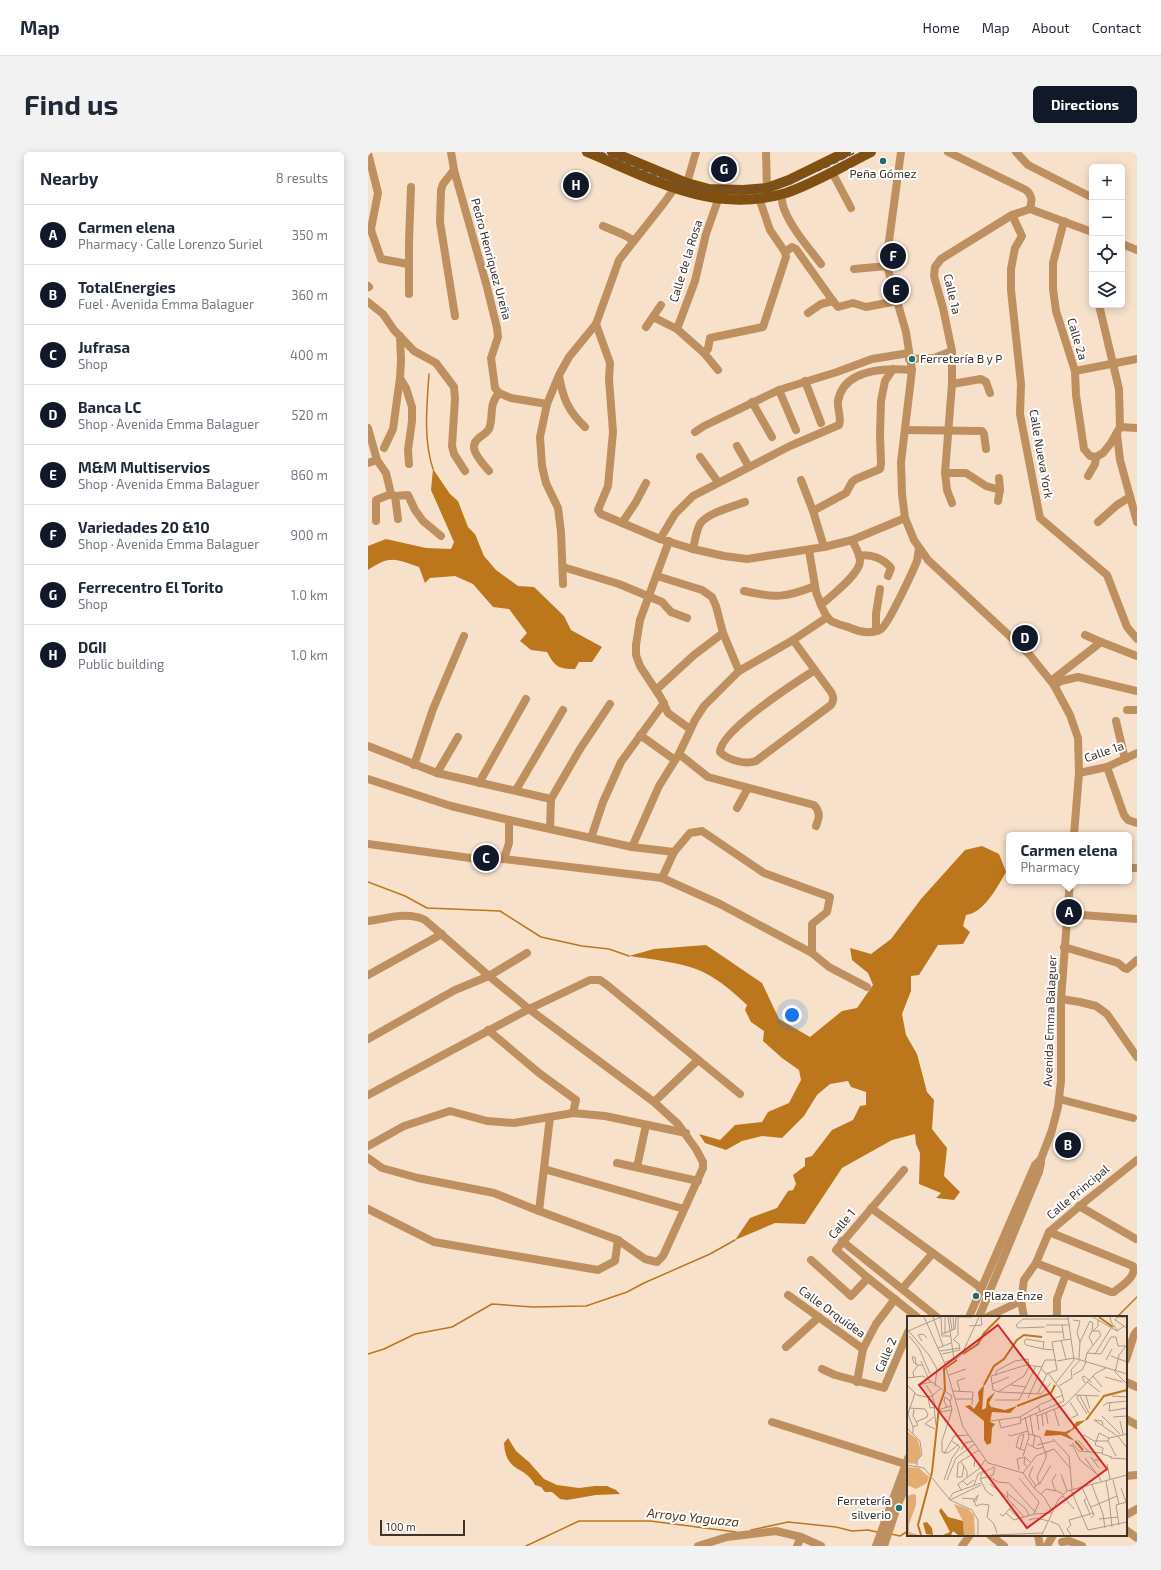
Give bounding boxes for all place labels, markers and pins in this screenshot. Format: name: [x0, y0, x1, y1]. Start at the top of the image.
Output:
pin: G: [711, 154, 737, 184]
marker: Peña Gómez: [878, 156, 888, 166]
place label: Peña Gómez: [849, 166, 917, 180]
pin: H: [563, 170, 589, 200]
pin: F: [880, 241, 906, 271]
pin: E: [883, 275, 909, 305]
place label: Ferretería B y P: [920, 351, 1002, 365]
marker: Ferretería B y P: [907, 354, 917, 364]
pin: D: [1012, 623, 1038, 653]
pin: C: [473, 843, 499, 873]
pin: A: [1056, 897, 1082, 927]
pin: B: [1055, 1130, 1081, 1160]
place label: Plaza Enze: [984, 1288, 1043, 1302]
marker: Plaza Enze: [971, 1291, 981, 1301]
place label: Ferretería silverio: [837, 1493, 891, 1521]
marker: Ferretería silverio: [894, 1503, 904, 1513]

